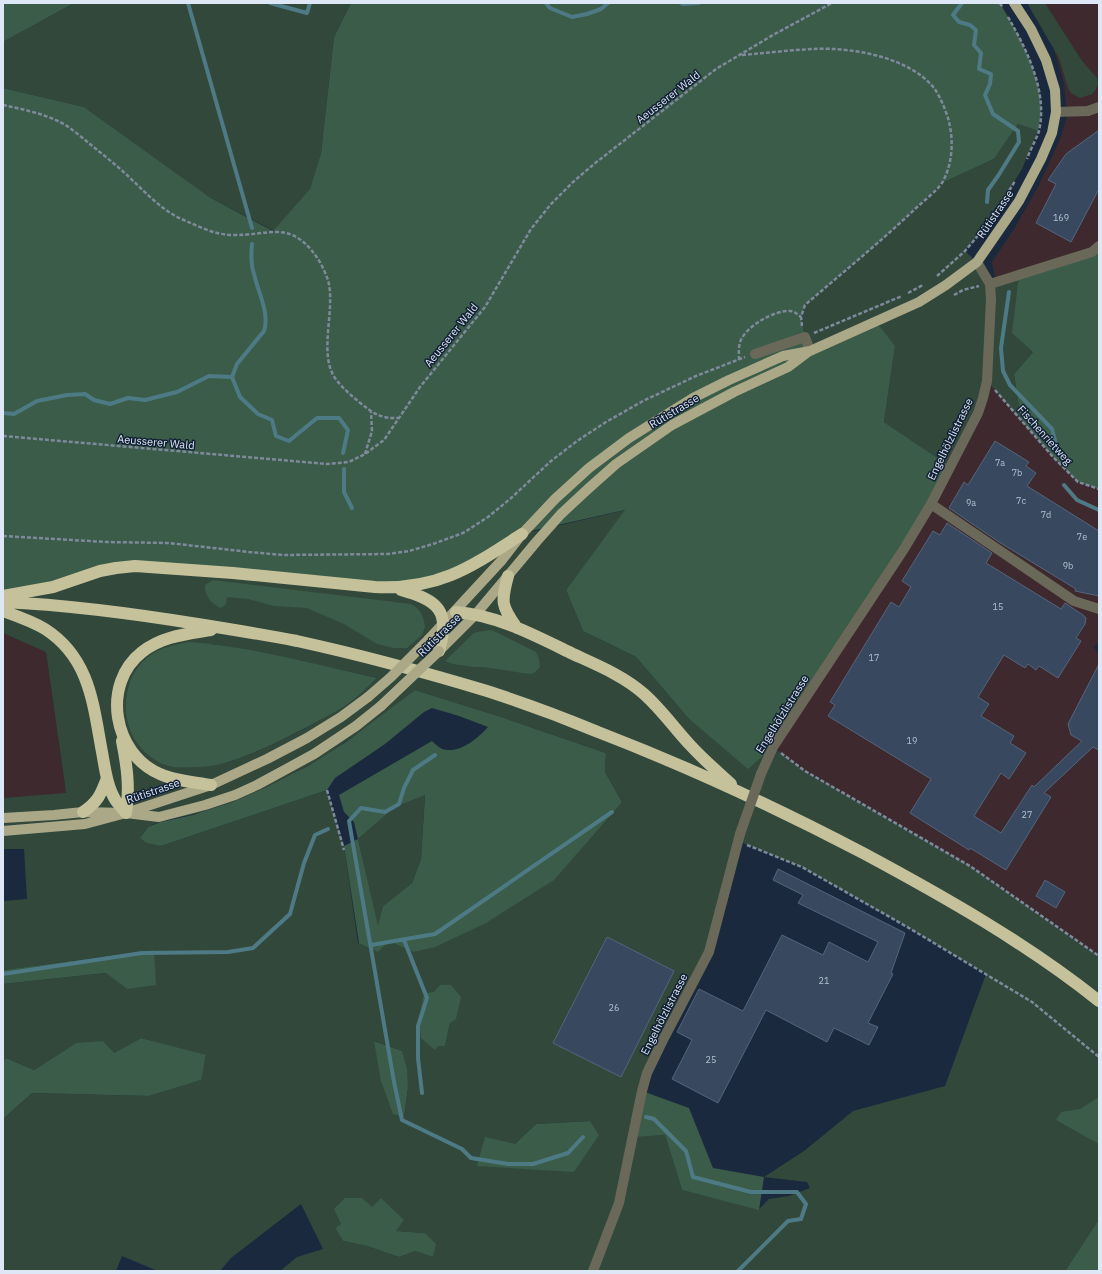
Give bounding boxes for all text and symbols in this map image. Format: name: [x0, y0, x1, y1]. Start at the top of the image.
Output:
street label: Aeusserer Wald: [633, 68, 703, 126]
street label: Rütistrasse: [974, 187, 1016, 241]
house number: 169: [1053, 212, 1069, 223]
street label: Aeusserer Wald: [421, 300, 481, 370]
street label: Rütistrasse: [647, 391, 701, 431]
street label: Engelhölzlistrasse: [924, 396, 976, 482]
street label: Fischenrietweg: [1015, 402, 1076, 468]
street label: Aeusserer Wald: [117, 432, 195, 452]
house number: 7a: [995, 457, 1005, 468]
house number: 7b: [1012, 467, 1022, 478]
house number: 7c: [1016, 495, 1026, 506]
house number: 9a: [966, 497, 976, 508]
house number: 7d: [1041, 509, 1051, 520]
house number: 7e: [1077, 531, 1087, 542]
house number: 9b: [1063, 560, 1073, 571]
house number: 15: [993, 601, 1003, 612]
street label: Rütistrasse: [414, 610, 464, 660]
house number: 17: [869, 652, 879, 663]
street label: Engelhölzlistrasse: [752, 672, 812, 756]
house number: 19: [907, 735, 917, 746]
street label: Rütistrasse: [124, 775, 182, 807]
house number: 27: [1022, 809, 1032, 820]
street label: Engelhölzlistrasse: [637, 971, 691, 1057]
house number: 21: [819, 975, 829, 986]
house number: 26: [609, 1002, 619, 1013]
house number: 25: [706, 1054, 716, 1065]

